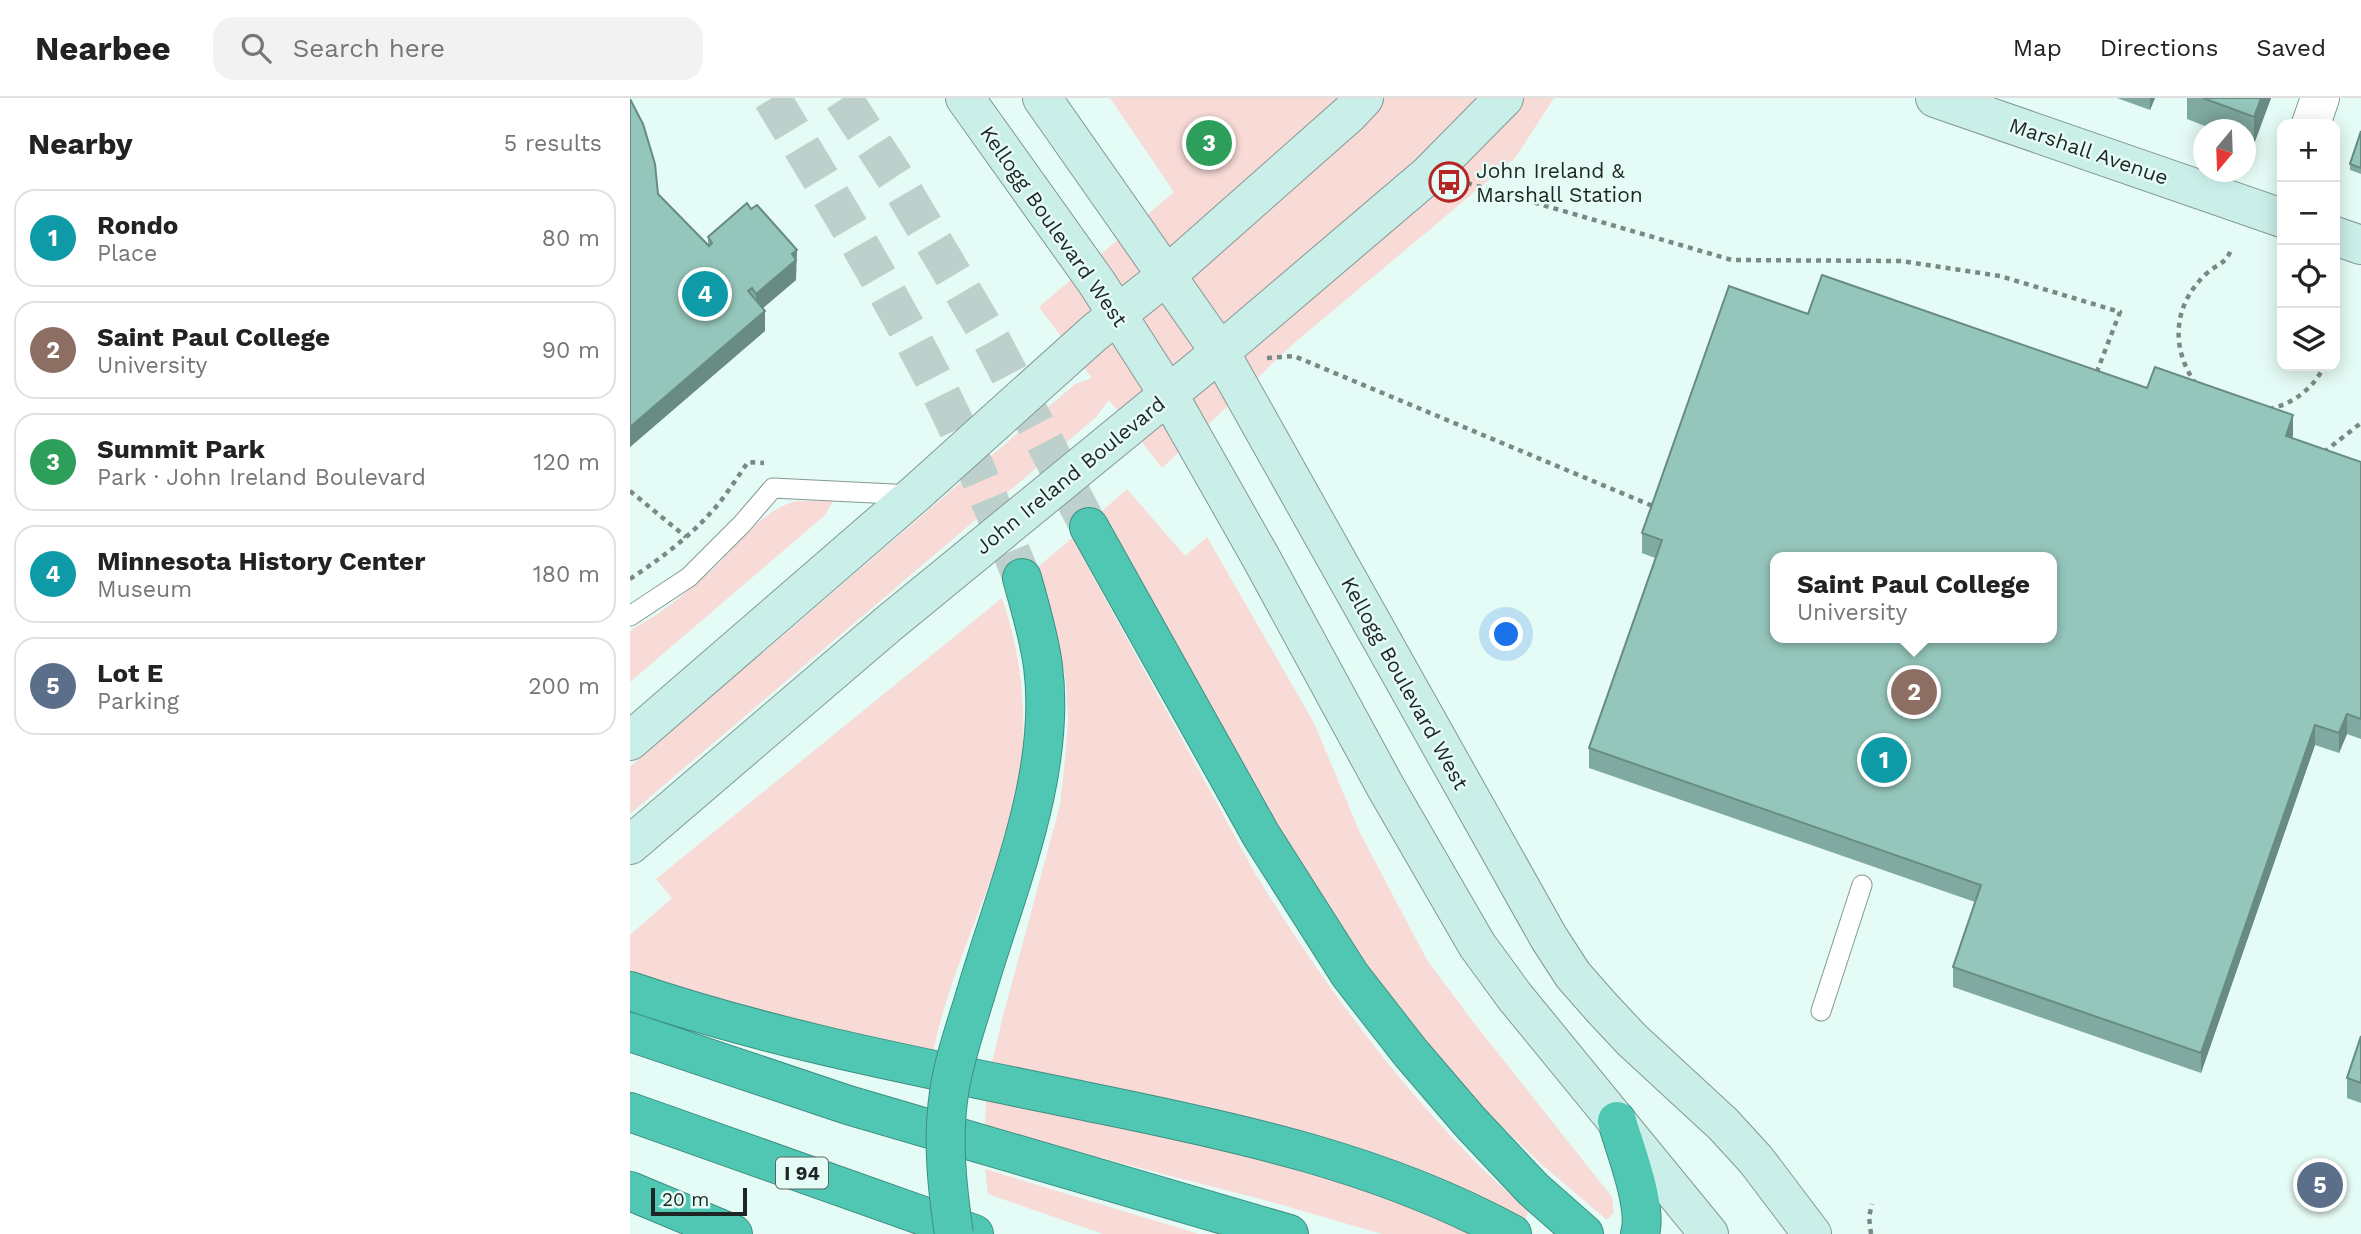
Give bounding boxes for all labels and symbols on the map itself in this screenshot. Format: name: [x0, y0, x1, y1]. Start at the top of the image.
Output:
street label: Marshall Avenue: [2006, 112, 2172, 190]
pin: 3: [1186, 117, 1232, 169]
north arrow: [2193, 119, 2256, 182]
street label: Kellogg Boulevard West: [975, 121, 1133, 331]
place label: John Ireland & Marshall Station: [1476, 158, 1643, 207]
bus stop icon: John Ireland & Marshall Station: [1428, 161, 1470, 203]
pin: 4: [682, 268, 728, 320]
street label: John Ireland Boulevard: [970, 391, 1170, 559]
street label: Kellogg Boulevard West: [1336, 572, 1474, 794]
your location: [1489, 617, 1523, 651]
pin: 2: [1891, 666, 1937, 718]
pin: 1: [1861, 734, 1907, 786]
road number: I 94: [776, 1158, 828, 1189]
pin: 5: [2297, 1159, 2343, 1211]
scale bar: [651, 1185, 747, 1217]

